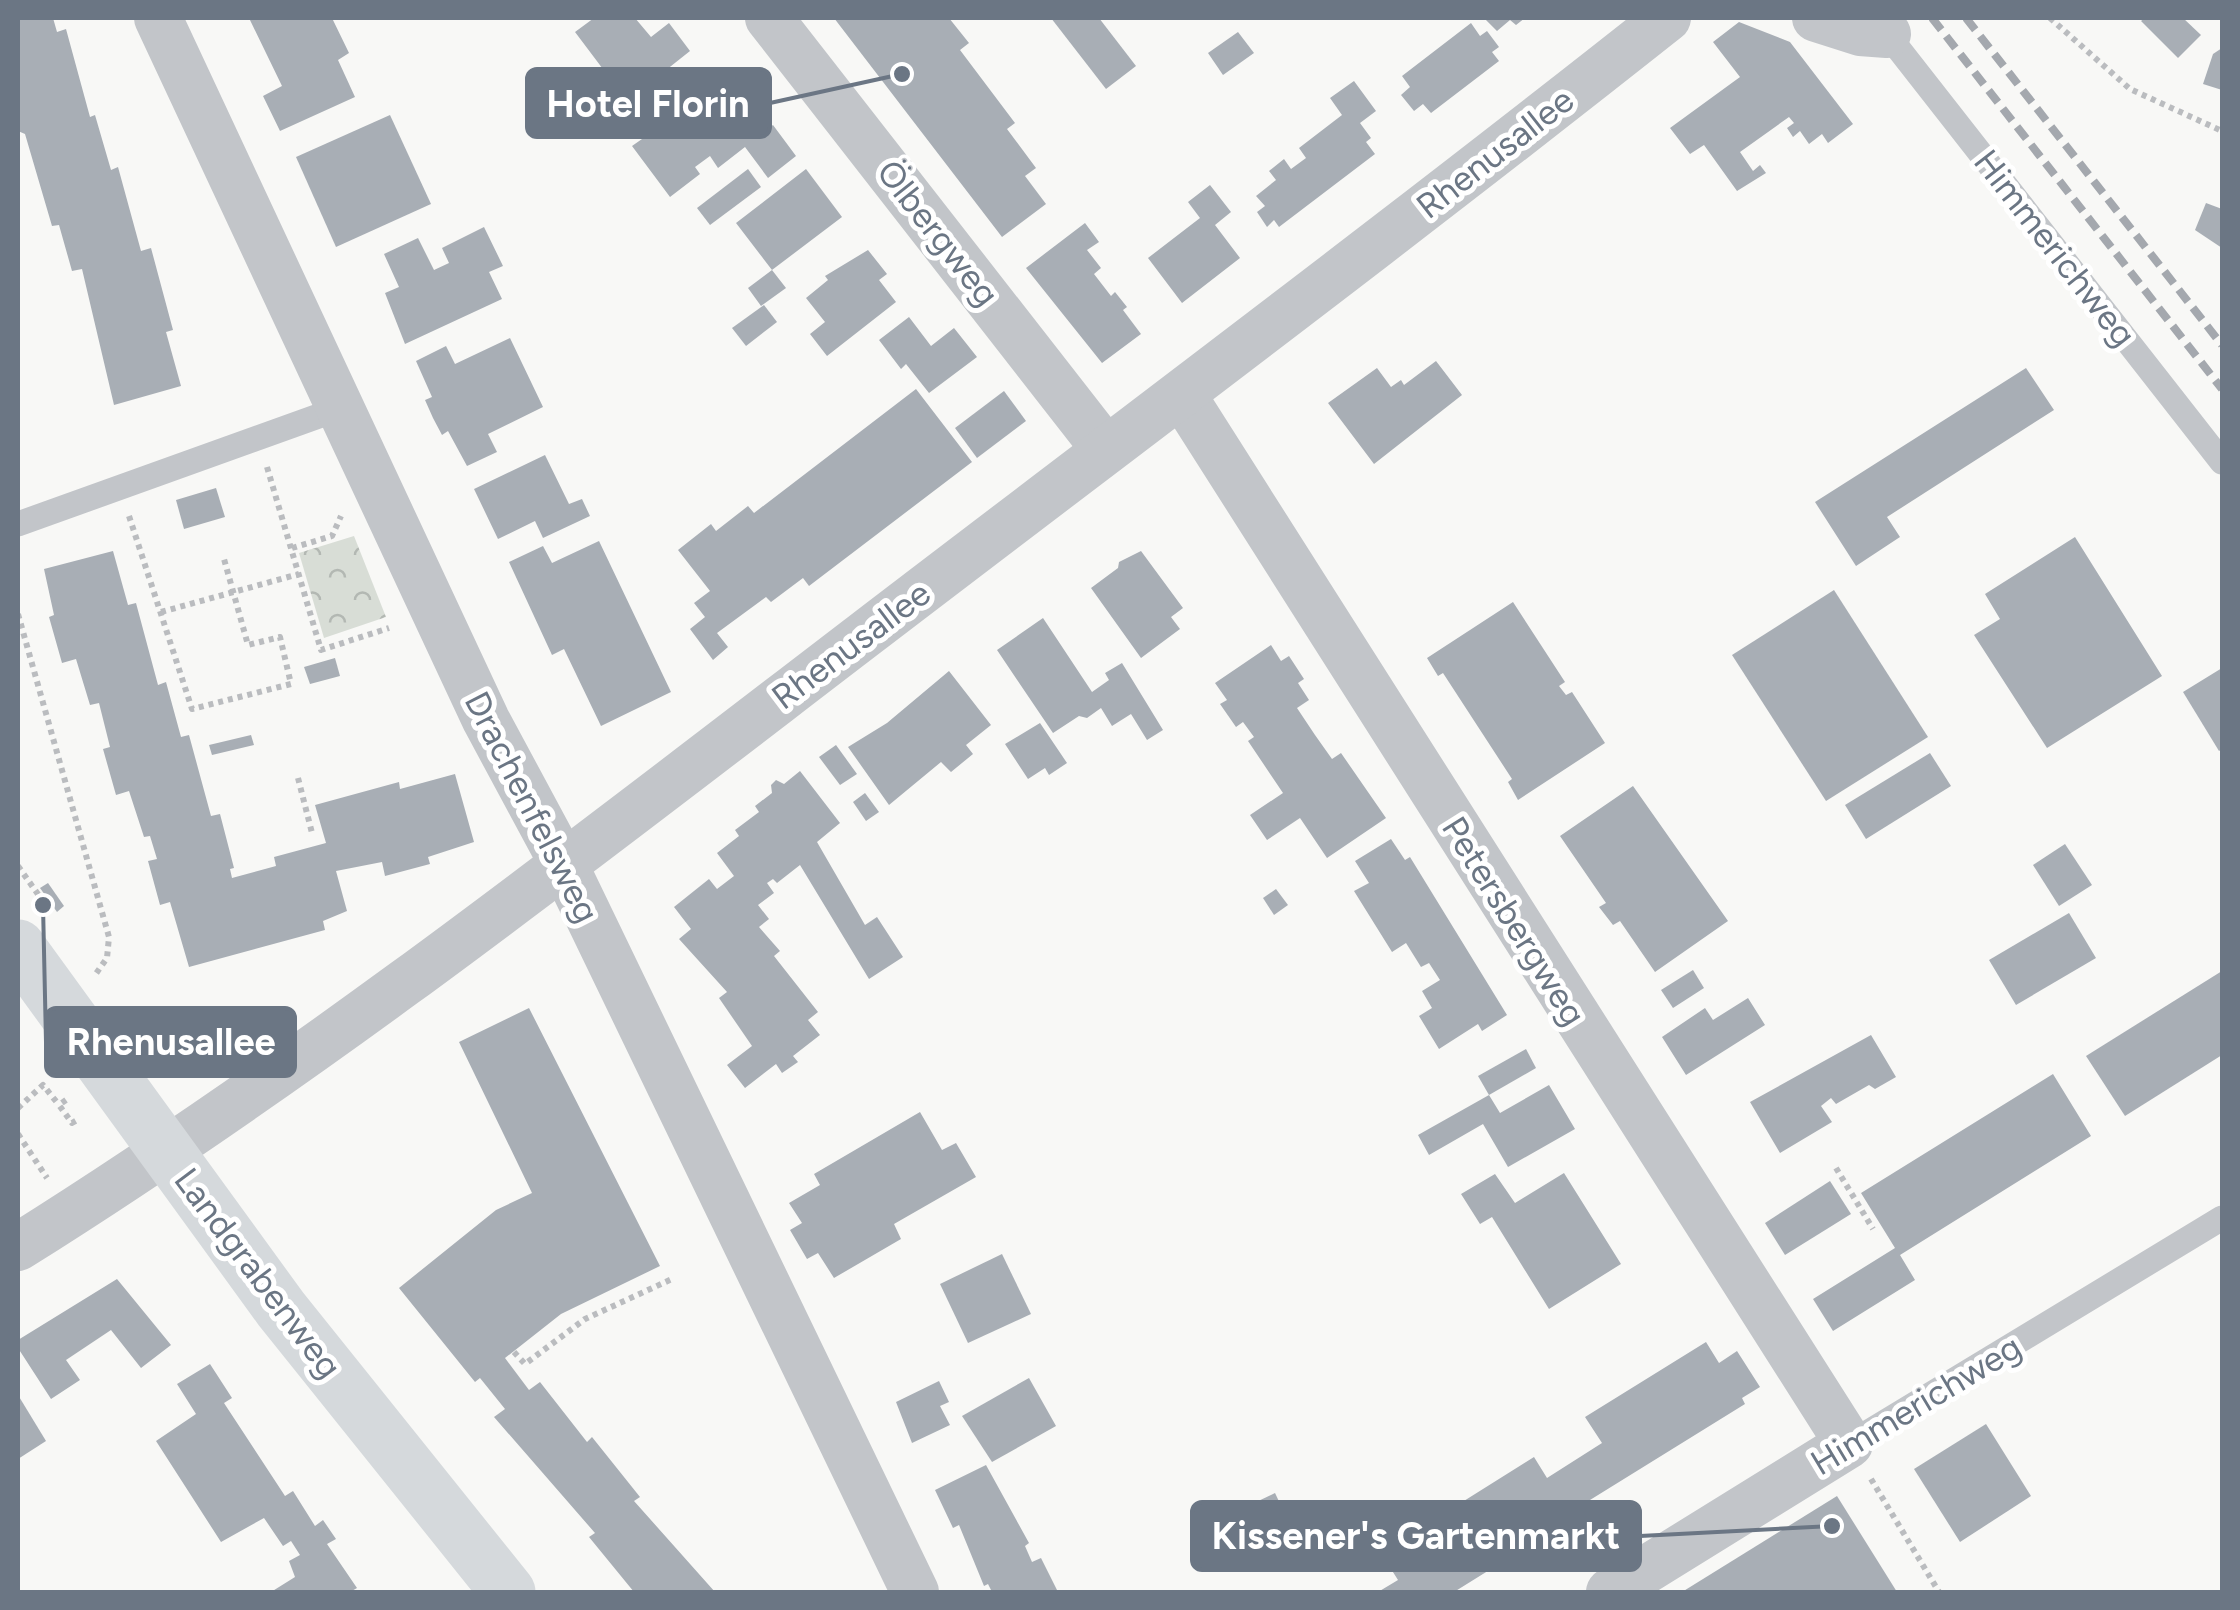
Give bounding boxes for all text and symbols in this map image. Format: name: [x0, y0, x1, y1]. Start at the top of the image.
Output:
callout: Hotel Florin: [527, 69, 770, 137]
street label: Rhenusallee: [1408, 79, 1582, 227]
text: Hotel Florin: [546, 81, 750, 127]
street label: Himmerichweg: [1965, 141, 2145, 355]
street label: Ölbergweg: [868, 152, 1008, 314]
street label: Rhenusallee: [764, 572, 938, 718]
street label: Drachenfelsweg: [456, 685, 608, 929]
street label: Petersbergweg: [1433, 809, 1595, 1033]
callout: Rhenusallee: [46, 1008, 295, 1076]
text: Rhenusallee: [66, 1019, 276, 1065]
street label: Landgrabenweg: [165, 1160, 351, 1386]
street label: Himmerichweg: [1803, 1326, 2029, 1484]
callout: Kissener's Gartenmarkt: [1192, 1502, 1640, 1570]
text: Kissener's Gartenmarkt: [1212, 1513, 1620, 1559]

